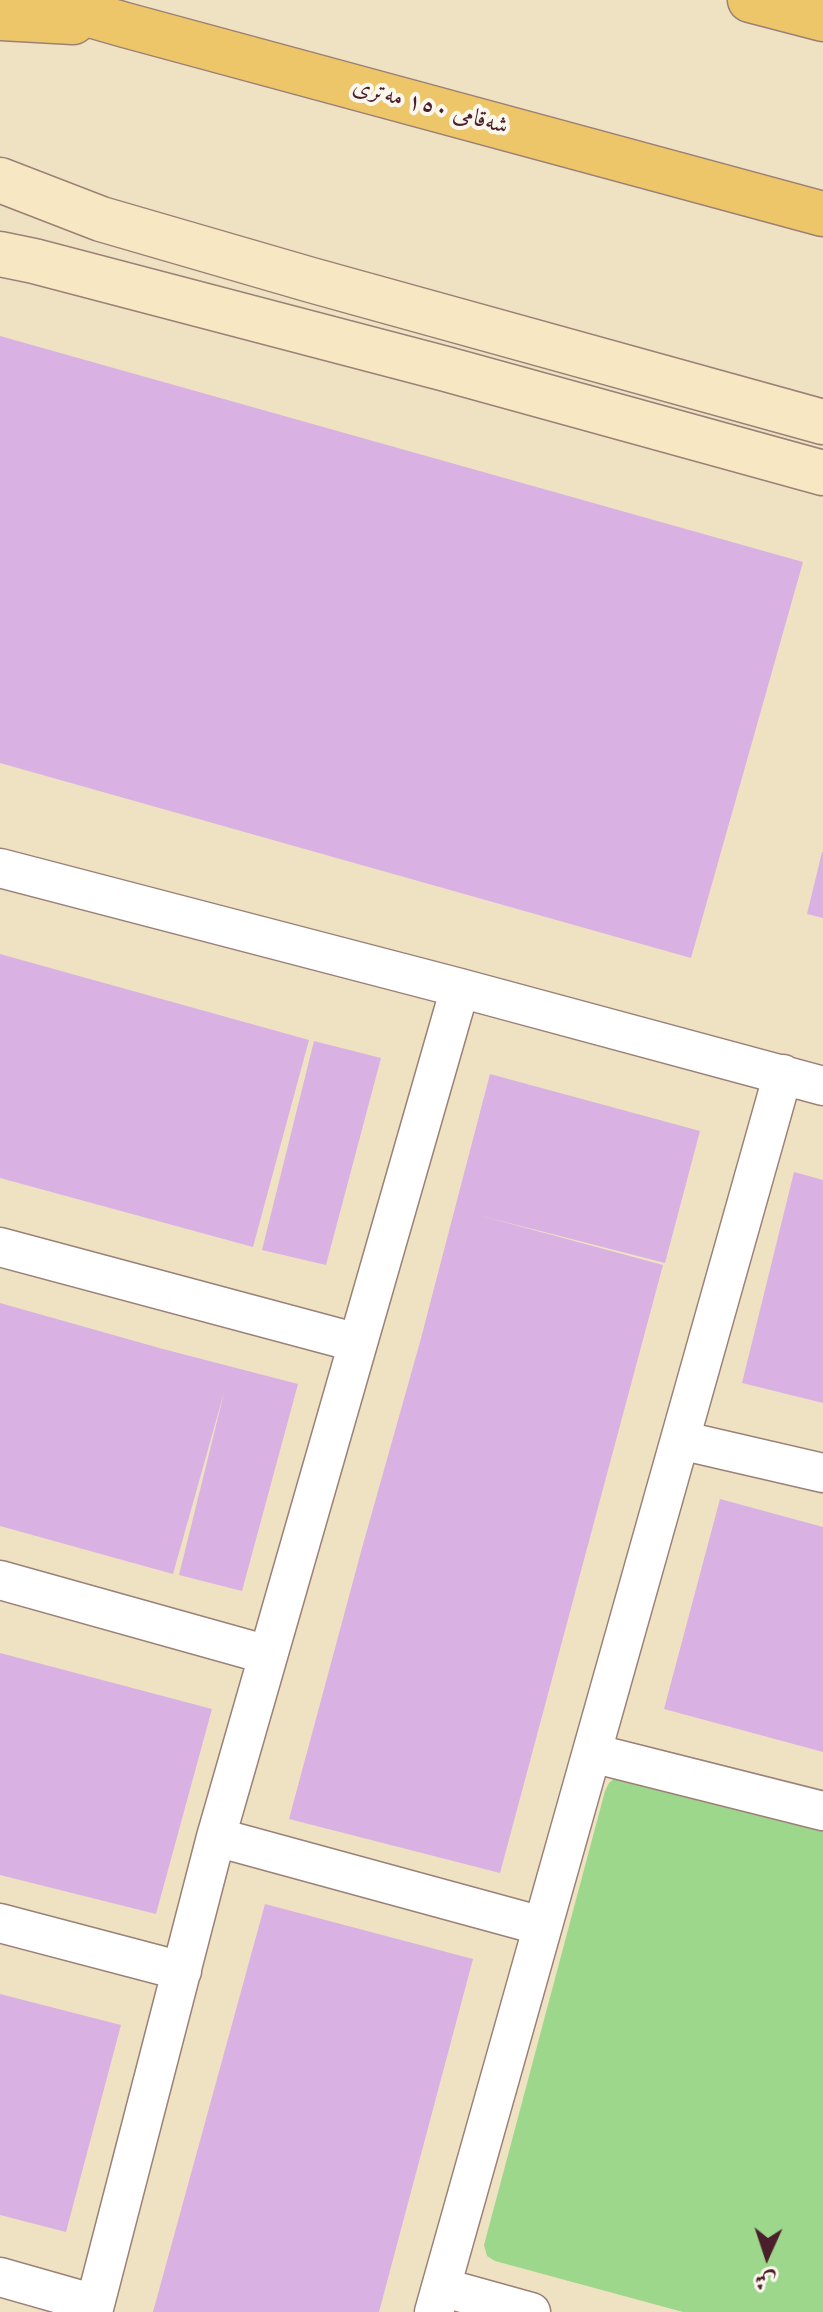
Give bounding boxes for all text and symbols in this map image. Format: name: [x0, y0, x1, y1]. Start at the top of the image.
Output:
street label: شەقامی ١٥٠ مەتری: [349, 73, 511, 143]
north arrow: [727, 2216, 807, 2296]
text: ش: [754, 2265, 777, 2295]

